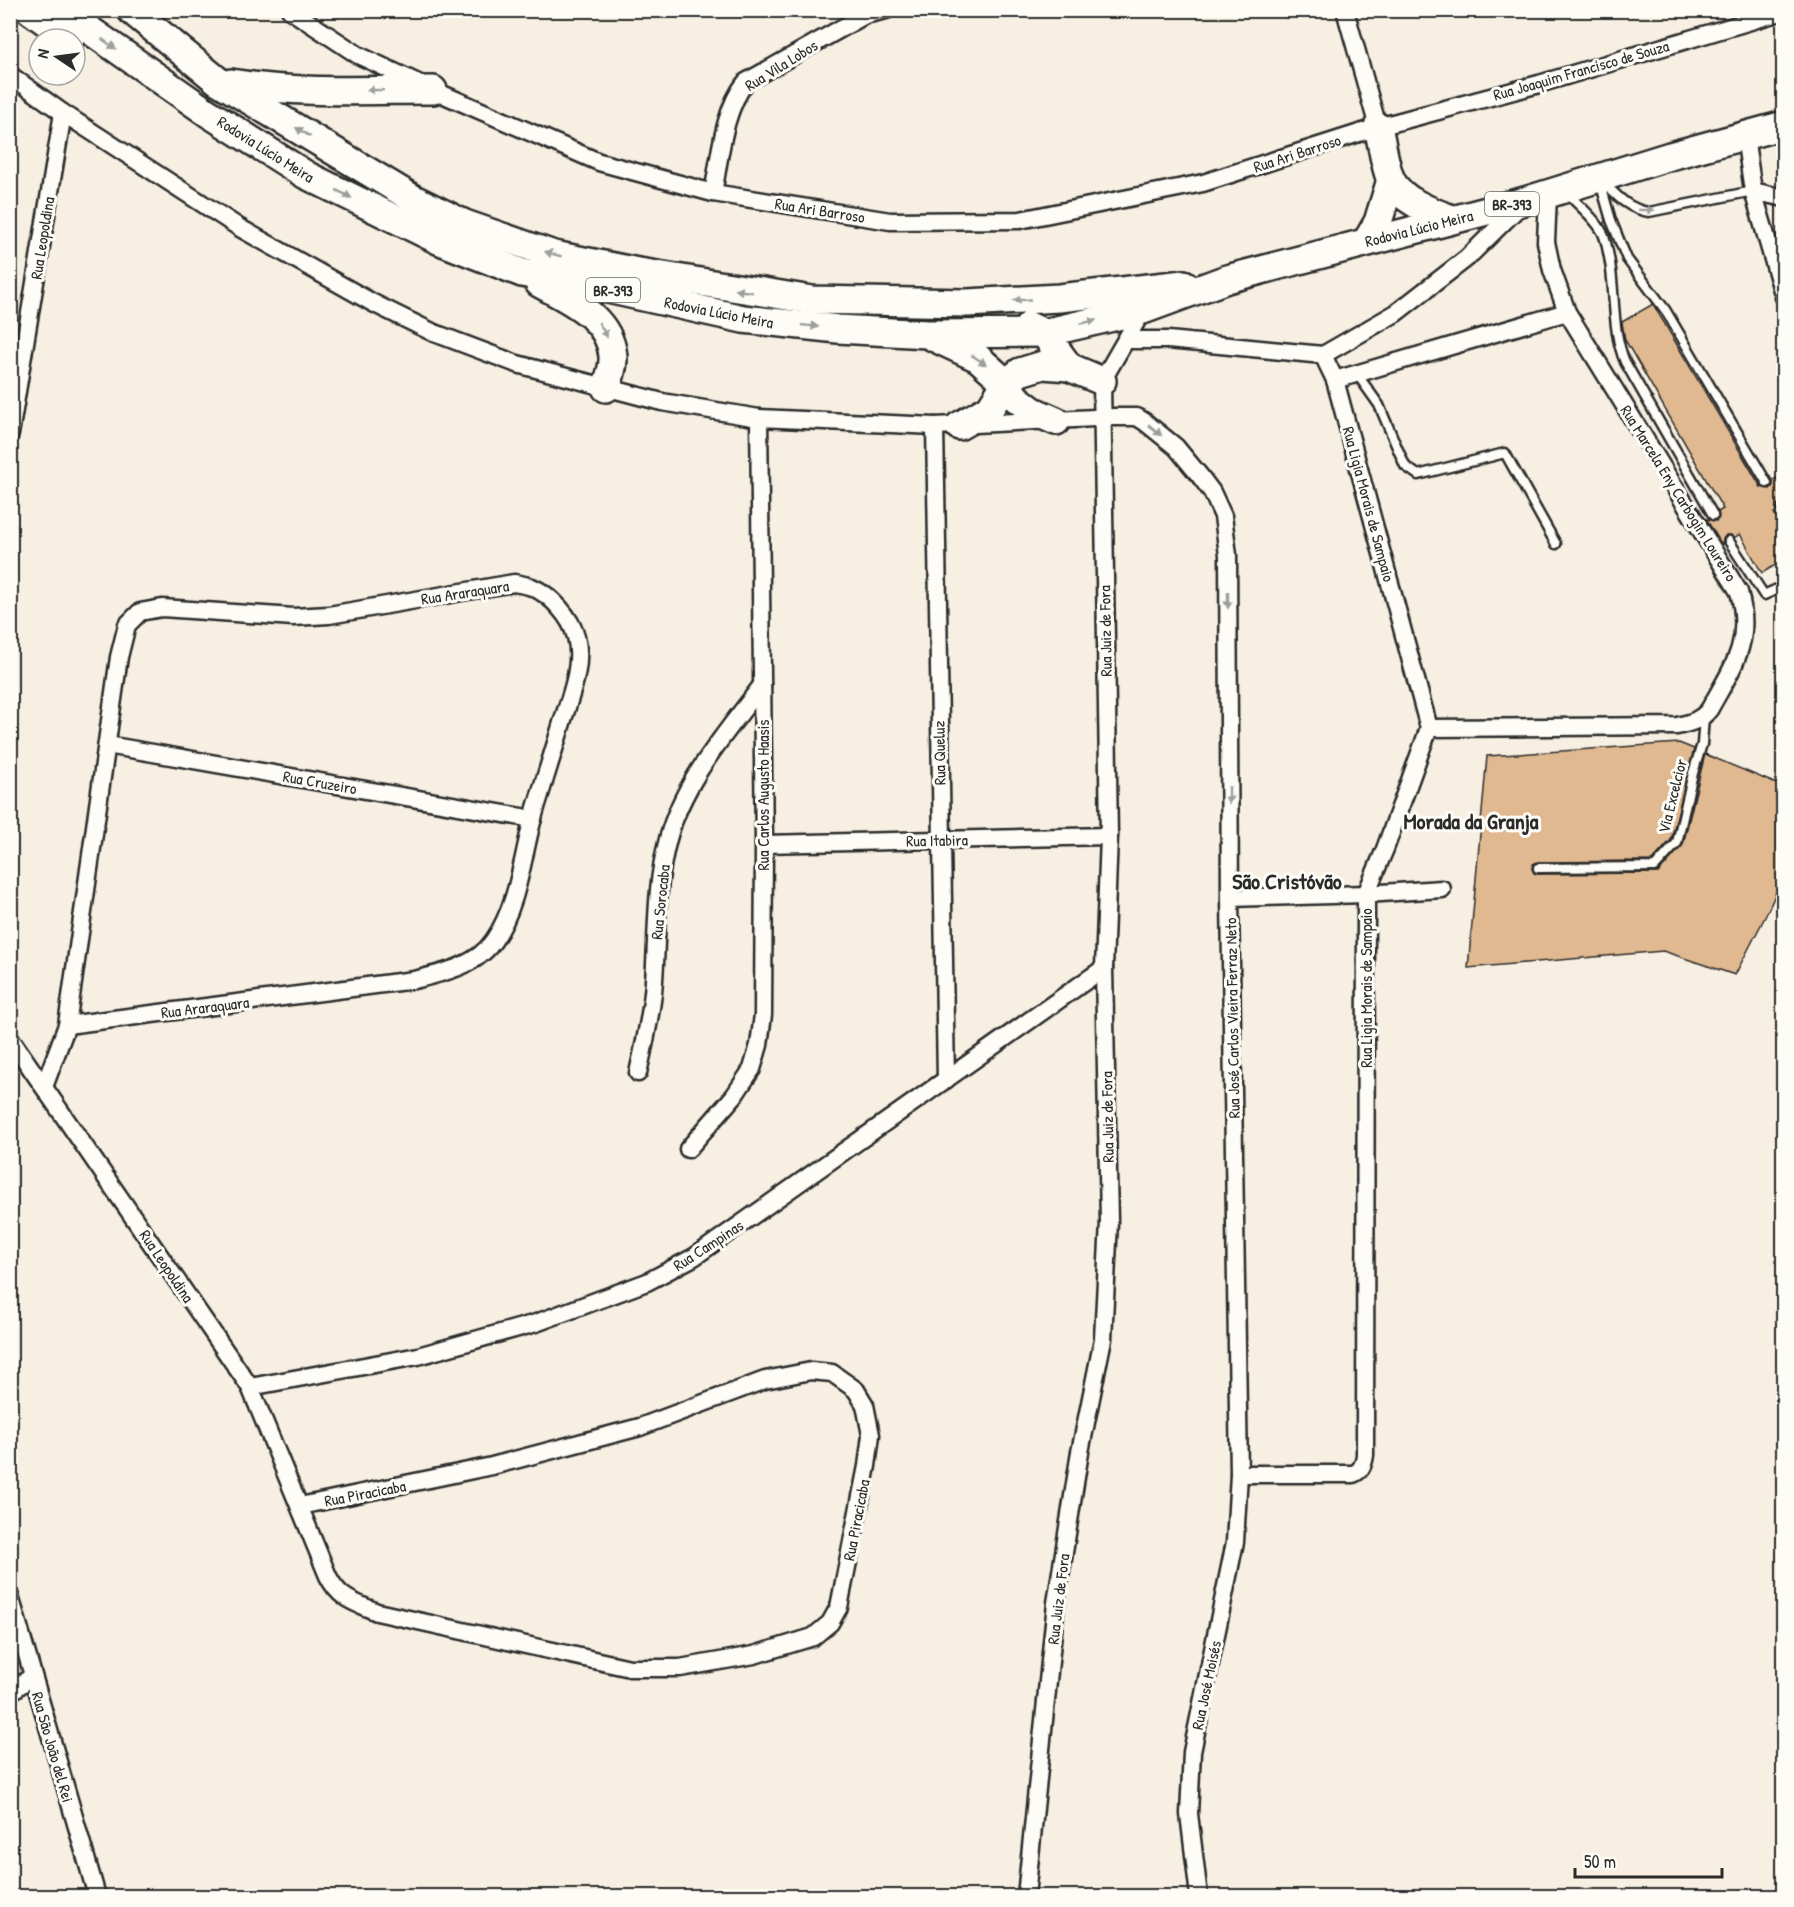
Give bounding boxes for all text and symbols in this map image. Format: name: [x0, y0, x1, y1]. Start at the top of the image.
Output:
north arrow: [27, 27, 87, 87]
street label: Rua Vila Lobos: [740, 34, 822, 96]
street label: Rua Joaquim Francisco de Souza: [1491, 34, 1671, 106]
one-way arrow: [100, 38, 116, 50]
text: N: [31, 47, 54, 60]
one-way arrow: [365, 85, 384, 95]
street label: Rodovia Lúcio Meira: [213, 110, 319, 188]
one-way arrow: [295, 127, 311, 138]
street label: Rua Ari Barroso: [1251, 128, 1344, 177]
one-way arrow: [335, 189, 352, 199]
street label: Rua Ari Barroso: [774, 192, 867, 228]
road number: BR-393: [1485, 192, 1539, 216]
street label: Rua Leopoldina: [25, 195, 59, 281]
street label: Rodovia Lúcio Meira: [1363, 204, 1475, 252]
one-way arrow: [1637, 205, 1656, 215]
one-way arrow: [544, 249, 562, 258]
road number: BR-393: [586, 278, 640, 302]
one-way arrow: [734, 286, 753, 295]
street label: Rodovia Lúcio Meira: [663, 291, 775, 333]
one-way arrow: [1013, 296, 1032, 305]
one-way arrow: [1079, 317, 1097, 327]
one-way arrow: [801, 321, 820, 331]
one-way arrow: [598, 322, 608, 339]
one-way arrow: [971, 354, 987, 365]
street label: Rua Marcela Eny Carbogim Loureiro: [1616, 401, 1743, 586]
one-way arrow: [1147, 423, 1162, 436]
street label: Rua Ligia Morais de Sampaio: [1338, 424, 1400, 584]
street label: Rua Araraquara: [419, 574, 511, 610]
street label: Rua Juiz de Fora: [1093, 585, 1117, 677]
one-way arrow: [1223, 590, 1233, 609]
street label: Rua Carlos Augusto Haasis: [752, 720, 774, 870]
street label: Rua Queluz: [927, 720, 951, 785]
street label: Via Excelcior: [1652, 756, 1692, 836]
street label: Rua Cruzeiro: [281, 765, 359, 799]
one-way arrow: [1225, 785, 1234, 804]
district label: Morada da Granja: [1404, 806, 1539, 836]
street label: Rua Itabira: [906, 828, 968, 852]
street label: Rua Sorocaba: [645, 863, 675, 941]
district label: São Cristóvão: [1232, 866, 1342, 896]
street label: Rua Ligia Morais de Sampaio: [1355, 908, 1377, 1068]
street label: Rua José Carlos Vieira Ferraz Neto: [1219, 917, 1245, 1119]
street label: Rua Araraquara: [160, 991, 250, 1023]
street label: Rua Juiz de Fora: [1095, 1071, 1119, 1163]
street label: Rua Campinas: [669, 1214, 747, 1276]
street label: Rua Leopoldina: [135, 1225, 199, 1307]
street label: Rua Piracicaba: [322, 1474, 408, 1512]
street label: Rua Piracicaba: [837, 1477, 875, 1563]
street label: Rua Juiz de Fora: [1042, 1552, 1074, 1646]
street label: Rua José Moisés: [1186, 1638, 1226, 1732]
street label: Rua São João del Rei: [27, 1689, 79, 1805]
scale bar: [1575, 1841, 1722, 1879]
text: 50 m: [1584, 1849, 1616, 1874]

